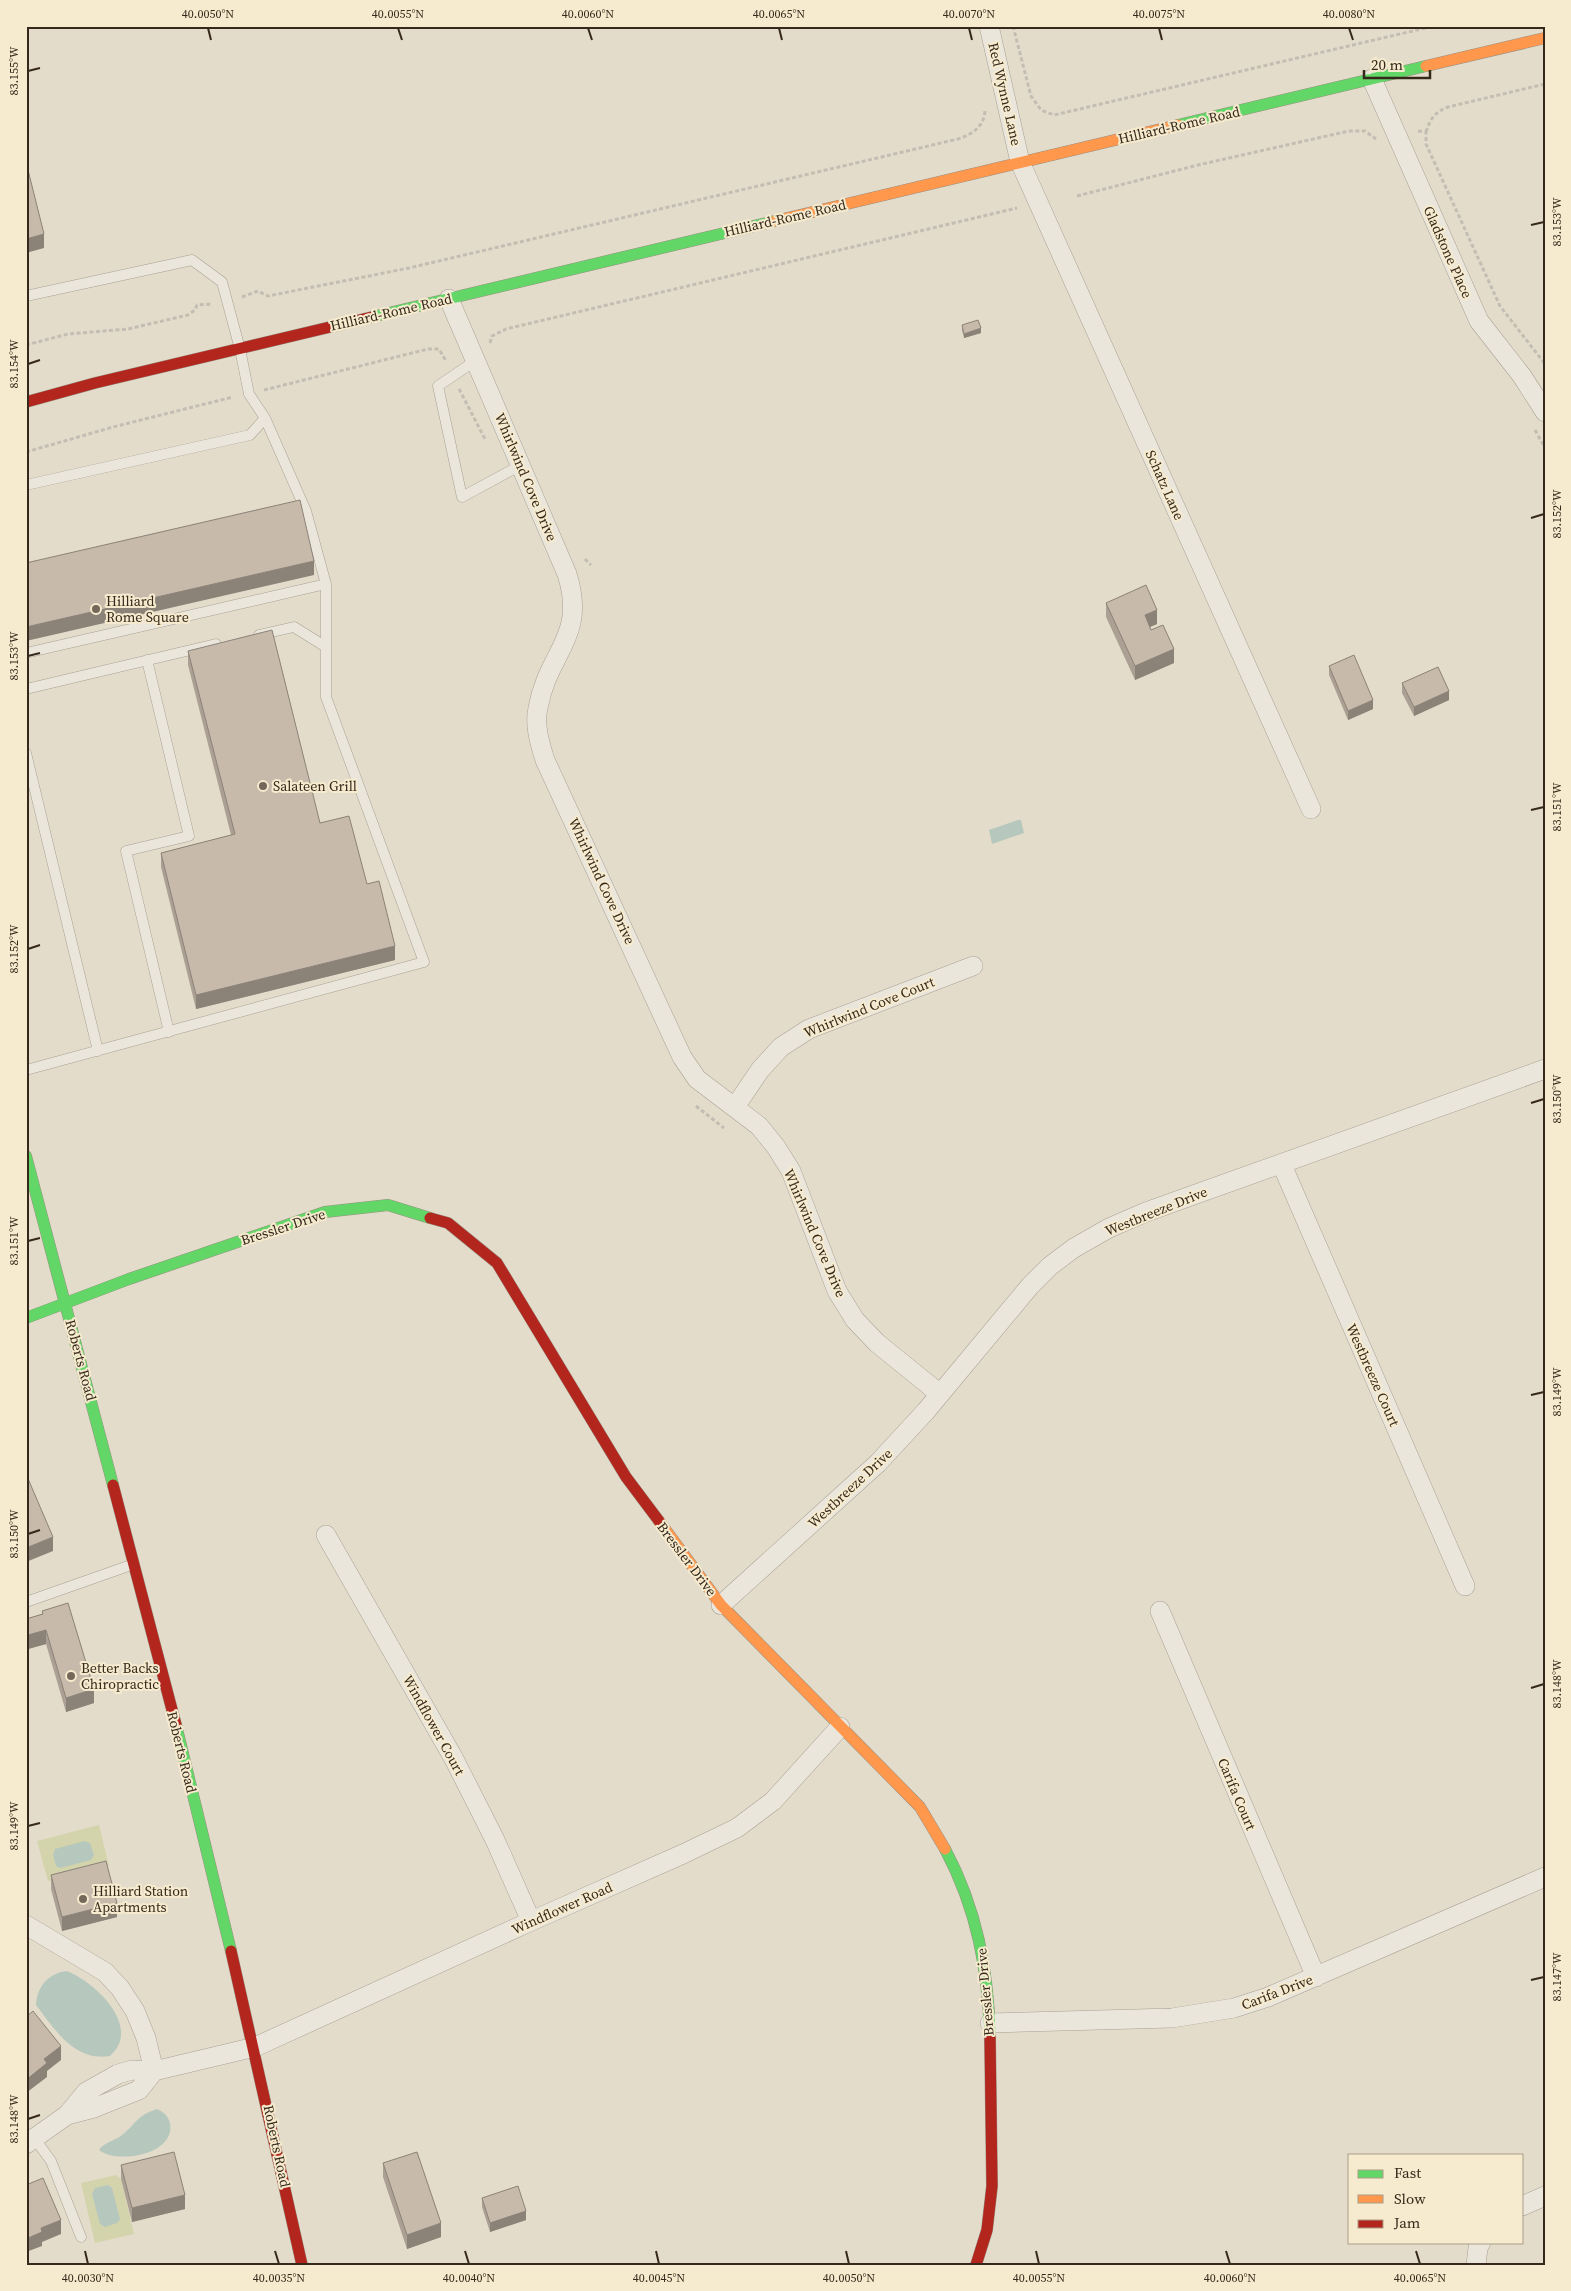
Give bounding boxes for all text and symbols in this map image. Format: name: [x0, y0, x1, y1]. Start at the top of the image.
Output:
text: 40.0050°N: [182, 6, 234, 22]
text: 40.0055°N: [372, 6, 424, 22]
text: 40.0060°N: [562, 6, 614, 22]
text: 40.0065°N: [753, 6, 805, 22]
text: 40.0070°N: [943, 6, 995, 22]
text: 40.0075°N: [1133, 6, 1185, 22]
text: 40.0080°N: [1323, 6, 1375, 22]
street label: Red Wynne Lane: [983, 40, 1027, 148]
text: 83.155°W: [6, 46, 22, 96]
scale bar: [1364, 48, 1430, 80]
text: 20 m: [1371, 54, 1403, 75]
street label: Hilliard-Rome Road: [1116, 101, 1242, 149]
street label: Hilliard-Rome Road: [722, 194, 848, 242]
text: 83.153°W: [1549, 197, 1565, 247]
street label: Gladstone Place: [1419, 203, 1477, 301]
street label: Hilliard-Rome Road: [328, 288, 454, 336]
text: 83.154°W: [6, 339, 22, 389]
street label: Whirlwind Cove Drive: [490, 410, 562, 544]
street label: Schatz Lane: [1141, 447, 1189, 523]
text: 83.152°W: [1549, 489, 1565, 539]
place label: Hilliard Rome Square: [106, 591, 189, 627]
marker: Hilliard Rome Square: [90, 603, 102, 615]
text: 83.153°W: [6, 631, 22, 681]
place label: Salateen Grill: [273, 776, 357, 796]
marker: Salateen Grill: [257, 780, 269, 792]
text: 83.151°W: [1549, 782, 1565, 832]
street label: Whirlwind Cove Drive: [564, 814, 640, 948]
text: 83.152°W: [6, 924, 22, 974]
street label: Whirlwind Cove Court: [801, 971, 938, 1042]
text: 83.150°W: [1549, 1074, 1565, 1124]
street label: Whirlwind Cove Drive: [779, 1166, 851, 1300]
street label: Westbreeze Drive: [1102, 1181, 1210, 1241]
street label: Bressler Drive: [238, 1204, 328, 1250]
text: 83.151°W: [6, 1216, 22, 1266]
street label: Roberts Road: [61, 1317, 101, 1403]
street label: Westbreeze Court: [1341, 1320, 1405, 1430]
text: 83.149°W: [1549, 1367, 1565, 1417]
street label: Westbreeze Drive: [803, 1444, 897, 1532]
text: 83.150°W: [6, 1509, 22, 1559]
street label: Bressler Drive: [653, 1518, 721, 1600]
place label: Better Backs Chiropractic: [81, 1658, 159, 1694]
text: 83.148°W: [1549, 1659, 1565, 1709]
marker: Better Backs Chiropractic: [65, 1670, 77, 1682]
street label: Windflower Court: [398, 1671, 470, 1779]
street label: Roberts Road: [162, 1709, 202, 1795]
street label: Carifa Court: [1213, 1755, 1261, 1834]
text: 83.149°W: [6, 1801, 22, 1851]
street label: Windflower Road: [508, 1877, 616, 1939]
place label: Hilliard Station Apartments: [93, 1881, 189, 1917]
marker: Hilliard Station Apartments: [77, 1893, 89, 1905]
street label: Bressler Drive: [971, 1947, 999, 2037]
text: 83.147°W: [1549, 1952, 1565, 2002]
street label: Carifa Drive: [1238, 1969, 1316, 2015]
text: 83.148°W: [6, 2094, 22, 2144]
street label: Roberts Road: [259, 2103, 295, 2189]
legend: [1348, 2154, 1524, 2244]
text: Fast: [1394, 2162, 1421, 2183]
text: Slow: [1394, 2188, 1426, 2209]
text: Jam: [1393, 2212, 1421, 2233]
text: 40.0030°N: [62, 2270, 114, 2286]
text: 40.0035°N: [253, 2270, 305, 2286]
text: 40.0040°N: [443, 2270, 495, 2286]
text: 40.0045°N: [633, 2270, 685, 2286]
text: 40.0050°N: [823, 2270, 875, 2286]
text: 40.0055°N: [1013, 2270, 1065, 2286]
text: 40.0060°N: [1204, 2270, 1256, 2286]
text: 40.0065°N: [1394, 2270, 1446, 2286]

